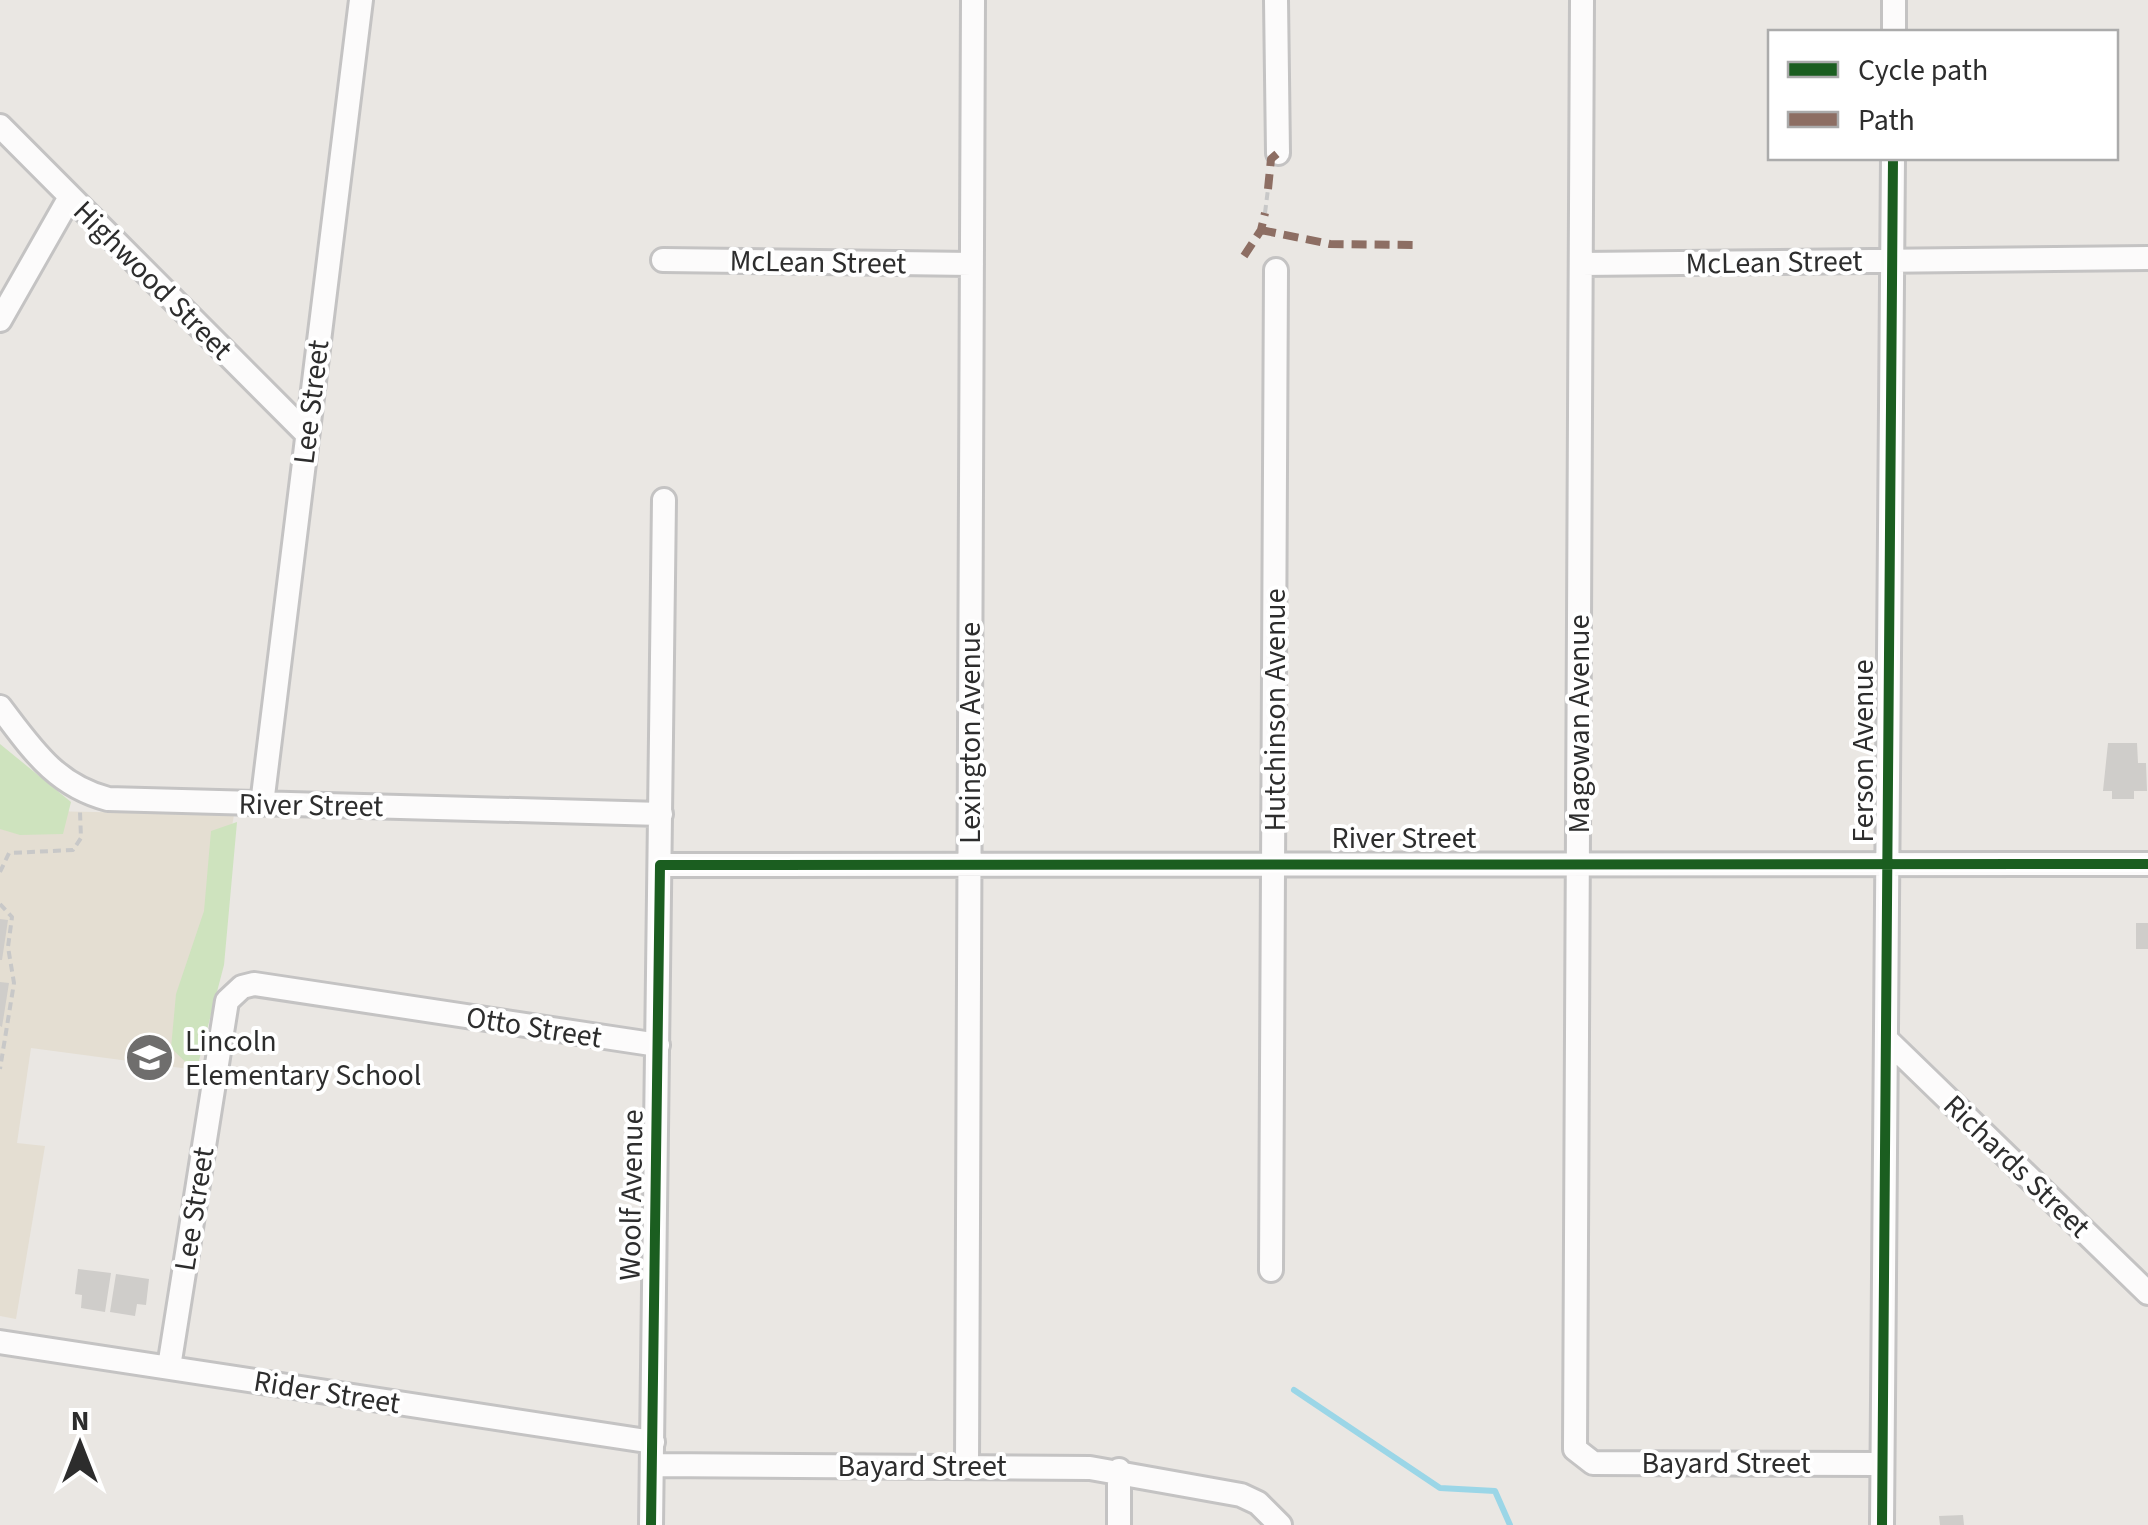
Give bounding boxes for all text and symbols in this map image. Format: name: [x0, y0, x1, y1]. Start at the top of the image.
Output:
legend: [1768, 30, 2118, 160]
text: Cycle path: [1858, 49, 1988, 92]
text: Path: [1858, 99, 1915, 142]
street label: Highwood Street: [63, 191, 242, 370]
street label: McLean Street: [729, 239, 907, 286]
street label: McLean Street: [1685, 239, 1863, 286]
street label: Lee Street: [283, 337, 340, 467]
street label: Hutchinson Avenue: [1254, 588, 1297, 832]
street label: Magowan Avenue: [1558, 614, 1601, 834]
street label: Lexington Avenue: [949, 622, 992, 844]
street label: Ferson Avenue: [1842, 659, 1885, 843]
street label: River Street: [238, 783, 384, 828]
street label: River Street: [1332, 817, 1476, 860]
street label: Otto Street: [463, 996, 605, 1059]
place label: Lincoln Elementary School: [185, 1020, 422, 1097]
school or university icon: Lincoln Elementary School: [124, 1032, 176, 1084]
street label: Richards Street: [1933, 1085, 2100, 1248]
street label: Woolf Avenue: [609, 1109, 654, 1281]
street label: Lee Street: [163, 1144, 226, 1274]
street label: Rider Street: [251, 1360, 403, 1425]
north arrow: [30, 1395, 130, 1495]
text: N: [71, 1401, 89, 1441]
street label: Bayard Street: [1641, 1442, 1811, 1485]
street label: Bayard Street: [837, 1445, 1007, 1488]

